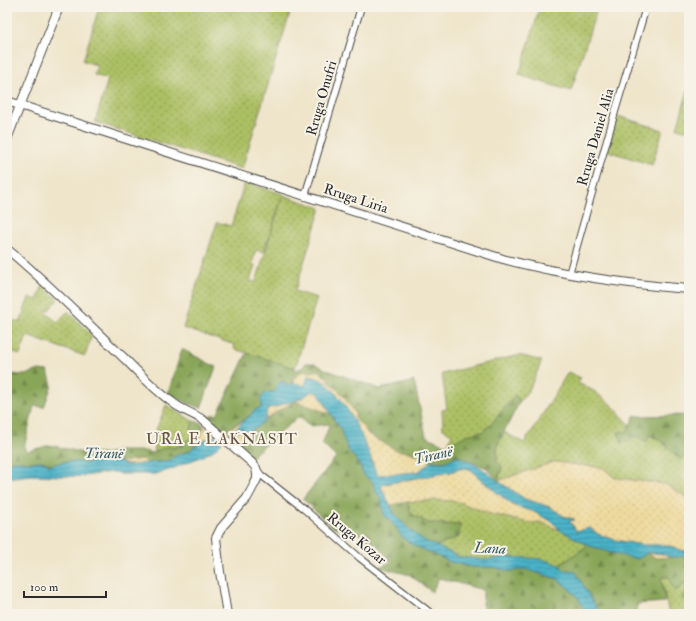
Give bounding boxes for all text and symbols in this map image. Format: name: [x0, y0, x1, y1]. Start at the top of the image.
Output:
street label: Rruga Onufri: [303, 58, 340, 138]
street label: Rruga Daniel Alia: [573, 86, 618, 188]
street label: Rruga Liria: [322, 180, 390, 217]
district label: URA E LAKNASIT: [146, 429, 298, 449]
water label: Tiranë: [412, 441, 456, 469]
water label: Tiranë: [84, 444, 126, 463]
street label: Rruga Kozar: [324, 509, 390, 569]
water label: Lana: [472, 538, 507, 559]
scale bar: [24, 573, 106, 599]
text: 100 m: [30, 580, 59, 595]

